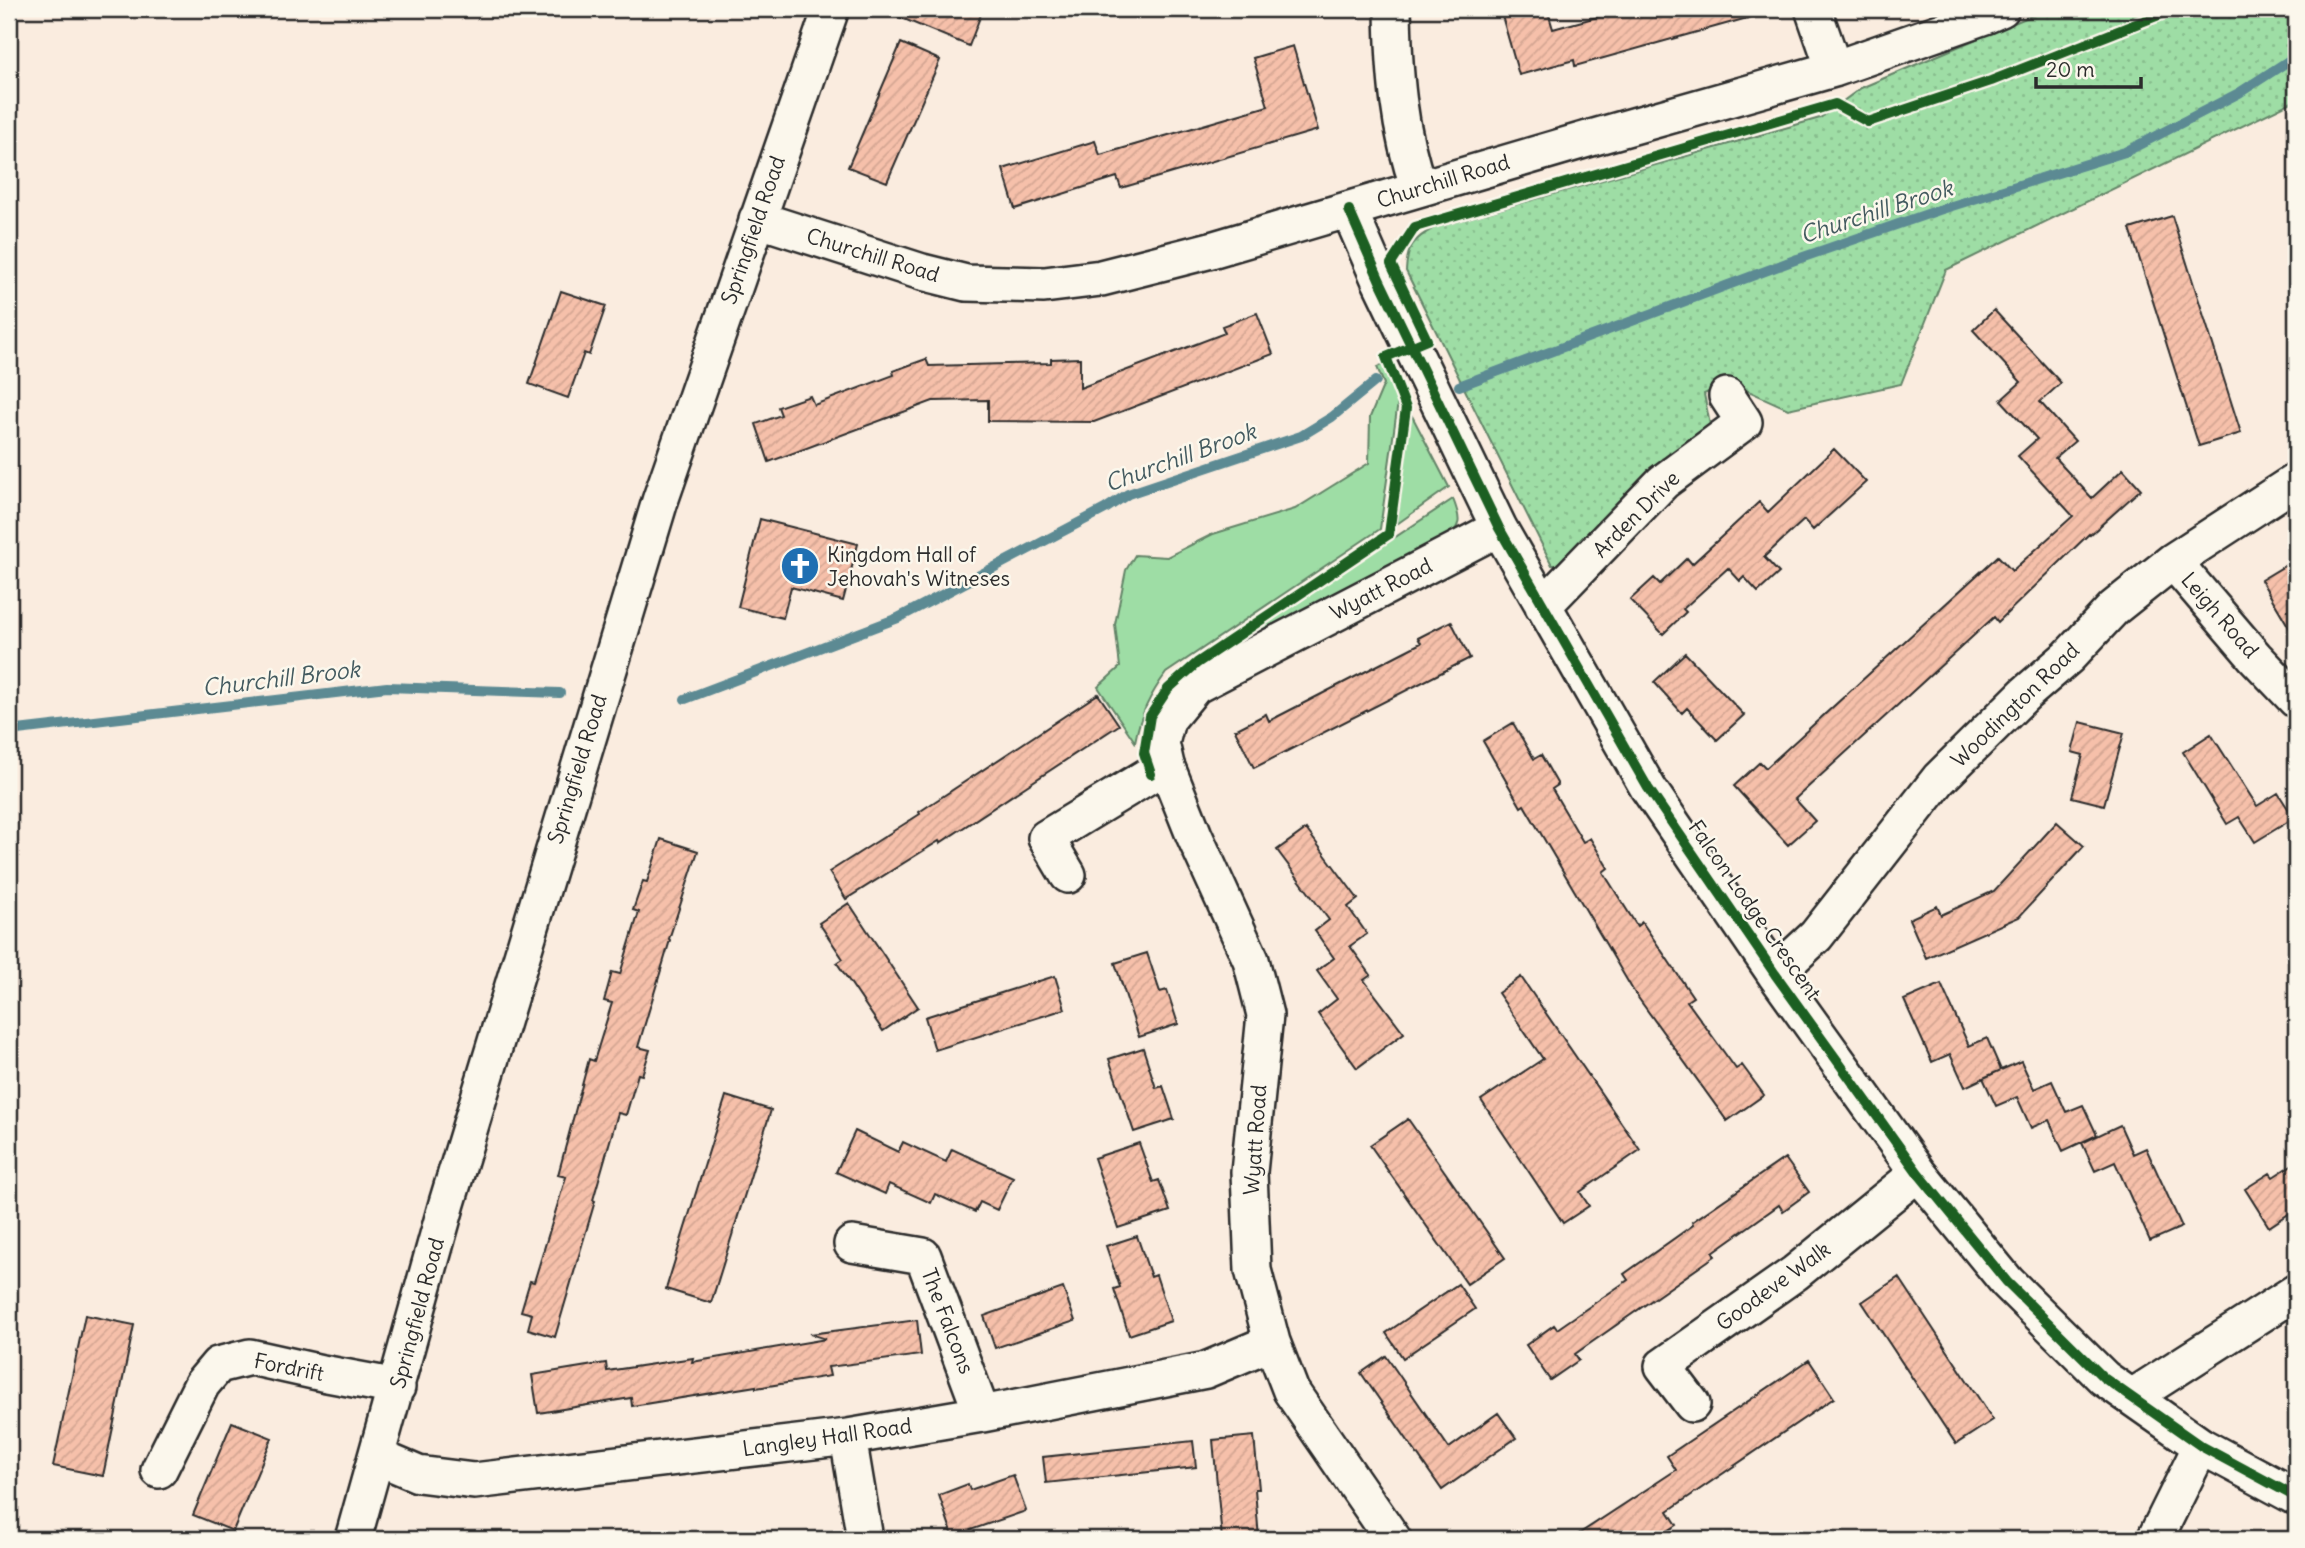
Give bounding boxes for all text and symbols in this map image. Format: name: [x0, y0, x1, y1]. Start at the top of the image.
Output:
scale bar: [2036, 46, 2140, 90]
text: 20 m: [2046, 56, 2095, 83]
street label: Churchill Road: [1373, 148, 1513, 214]
street label: Springfield Road: [715, 152, 791, 308]
water label: Churchill Brook: [1796, 172, 1957, 249]
street label: Churchill Road: [803, 222, 943, 288]
water label: Churchill Brook: [1101, 416, 1261, 498]
street label: Arden Drive: [1587, 465, 1685, 563]
place label: Kingdom Hall of Jehovah's Witneses: [827, 541, 1010, 592]
church icon: Kingdom Hall of Jehovah's Witneses: [779, 545, 821, 587]
street label: Wyatt Road: [1325, 552, 1437, 626]
street label: Leigh Road: [2175, 567, 2265, 663]
street label: Woodington Road: [1945, 637, 2085, 773]
water label: Churchill Brook: [201, 654, 363, 702]
street label: Springfield Road: [541, 691, 613, 847]
street label: Falcon Lodge Crescent: [1683, 815, 1827, 1005]
street label: Wyatt Road: [1238, 1084, 1272, 1196]
street label: Springfield Road: [384, 1235, 450, 1391]
street label: Goodeve Walk: [1711, 1236, 1835, 1336]
street label: The Falcons: [916, 1264, 980, 1378]
street label: Fordrift: [252, 1347, 326, 1387]
street label: Langley Hall Road: [741, 1412, 913, 1462]

